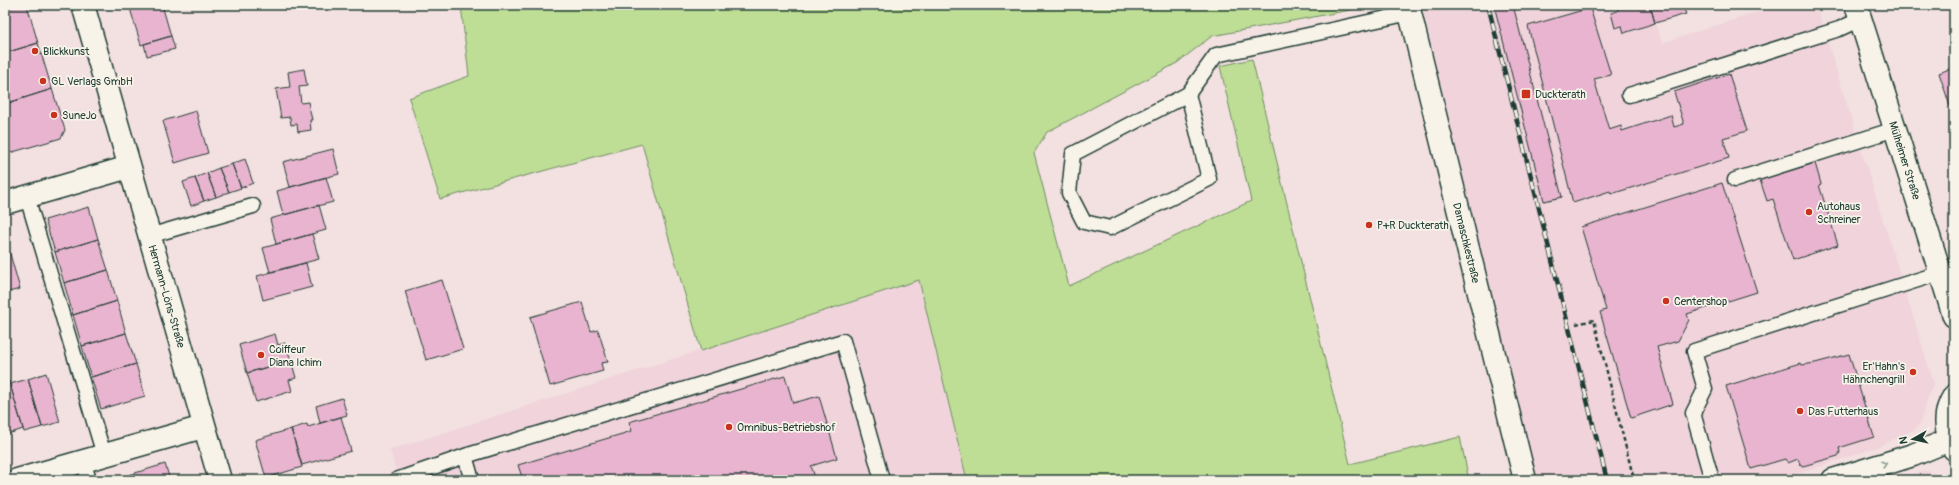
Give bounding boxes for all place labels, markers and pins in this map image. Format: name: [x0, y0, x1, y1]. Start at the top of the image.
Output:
place label: Blickkunst: [43, 45, 90, 58]
marker: Blickkunst: [30, 46, 40, 56]
place label: GL Verlags GmbH: [51, 75, 133, 88]
marker: GL Verlags GmbH: [38, 76, 48, 86]
marker: Duckterath: [1520, 88, 1532, 100]
place label: Duckterath: [1535, 88, 1586, 101]
place label: SuneJo: [62, 109, 97, 122]
marker: SuneJo: [49, 110, 59, 120]
place label: Autohaus Schreiner: [1817, 200, 1861, 226]
marker: Autohaus Schreiner: [1804, 207, 1814, 217]
place label: P+R Duckterath: [1377, 219, 1449, 232]
marker: P+R Duckterath: [1364, 220, 1374, 230]
place label: Centershop: [1674, 295, 1727, 308]
marker: Centershop: [1661, 296, 1671, 306]
place label: Coiffeur Diana Ichim: [269, 343, 322, 369]
marker: Coiffeur Diana Ichim: [256, 350, 266, 360]
place label: Er'Hahn's Hähnchengrill: [1843, 360, 1905, 386]
marker: Er'Hahn's Hähnchengrill: [1908, 367, 1918, 377]
place label: Das Futterhaus: [1808, 405, 1878, 418]
marker: Das Futterhaus: [1795, 406, 1805, 416]
place label: Omnibus-Betriebshof: [737, 421, 836, 434]
marker: Omnibus-Betriebshof: [724, 422, 734, 432]

